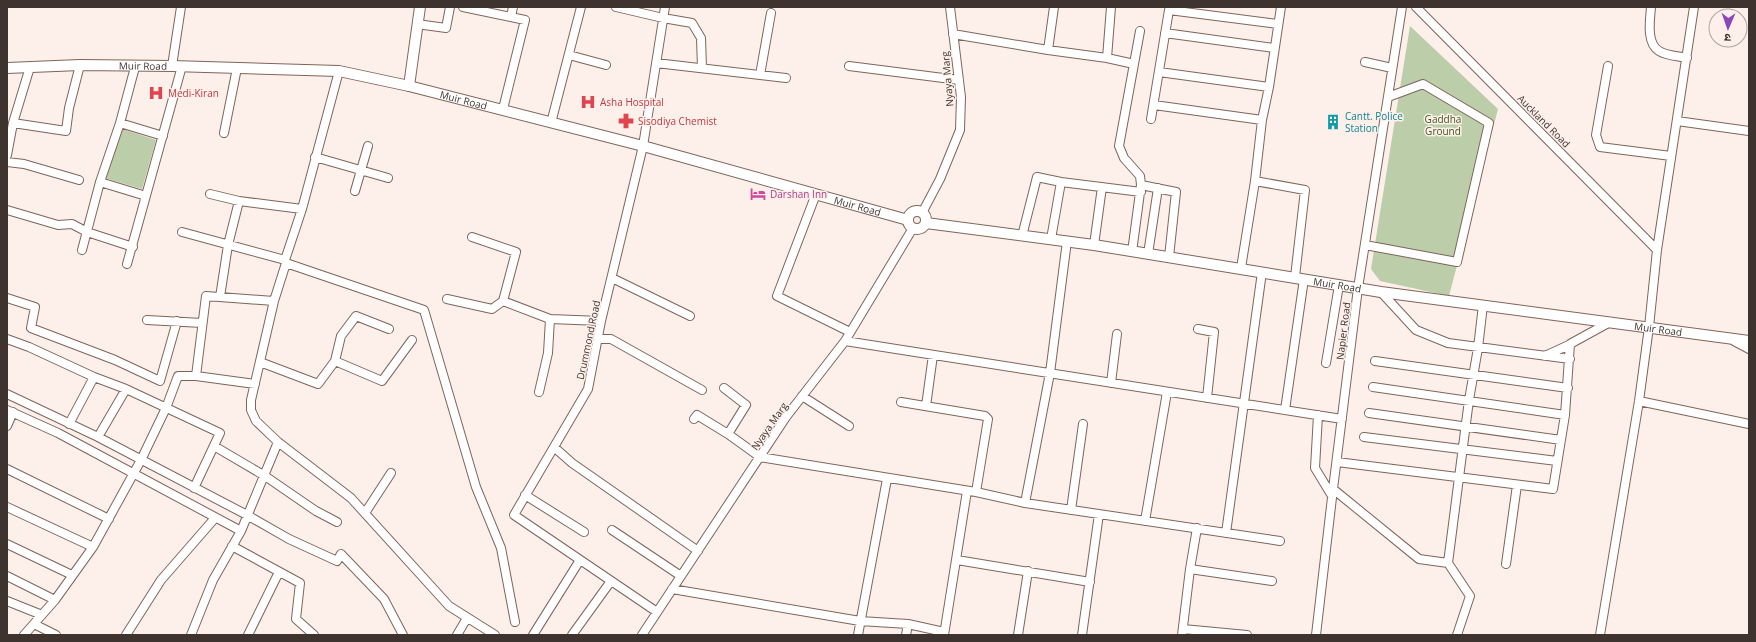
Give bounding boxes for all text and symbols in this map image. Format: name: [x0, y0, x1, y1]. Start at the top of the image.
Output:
north arrow: [1708, 8, 1748, 48]
text: उ: [1724, 31, 1731, 46]
street label: Nyaya Marg: [938, 50, 956, 107]
street label: Muir Road: [119, 58, 167, 73]
hospital icon: Medi-Kiran: [147, 84, 165, 102]
place label: Medi-Kiran: [168, 86, 219, 100]
street label: Muir Road: [438, 87, 489, 113]
street label: Auckland Road: [1515, 92, 1573, 150]
hospital icon: Asha Hospital: [579, 93, 597, 111]
place label: Asha Hospital: [600, 95, 664, 109]
place label: Cantt. Police Station: [1345, 109, 1403, 135]
pharmacy icon: Sisodiya Chemist: [617, 112, 635, 130]
park label: Gaddha Ground: [1425, 112, 1461, 138]
building icon: Cantt. Police Station: [1324, 113, 1342, 131]
place label: Sisodiya Chemist: [638, 114, 717, 128]
hotel icon: Darshan Inn: [749, 185, 767, 203]
place label: Darshan Inn: [770, 187, 827, 201]
street label: Muir Road: [832, 193, 883, 219]
street label: Muir Road: [1312, 274, 1362, 296]
street label: Drummond Road: [573, 299, 603, 381]
street label: Napier Road: [1333, 301, 1353, 361]
street label: Muir Road: [1633, 319, 1683, 339]
street label: Nyaya Marg: [747, 399, 791, 453]

